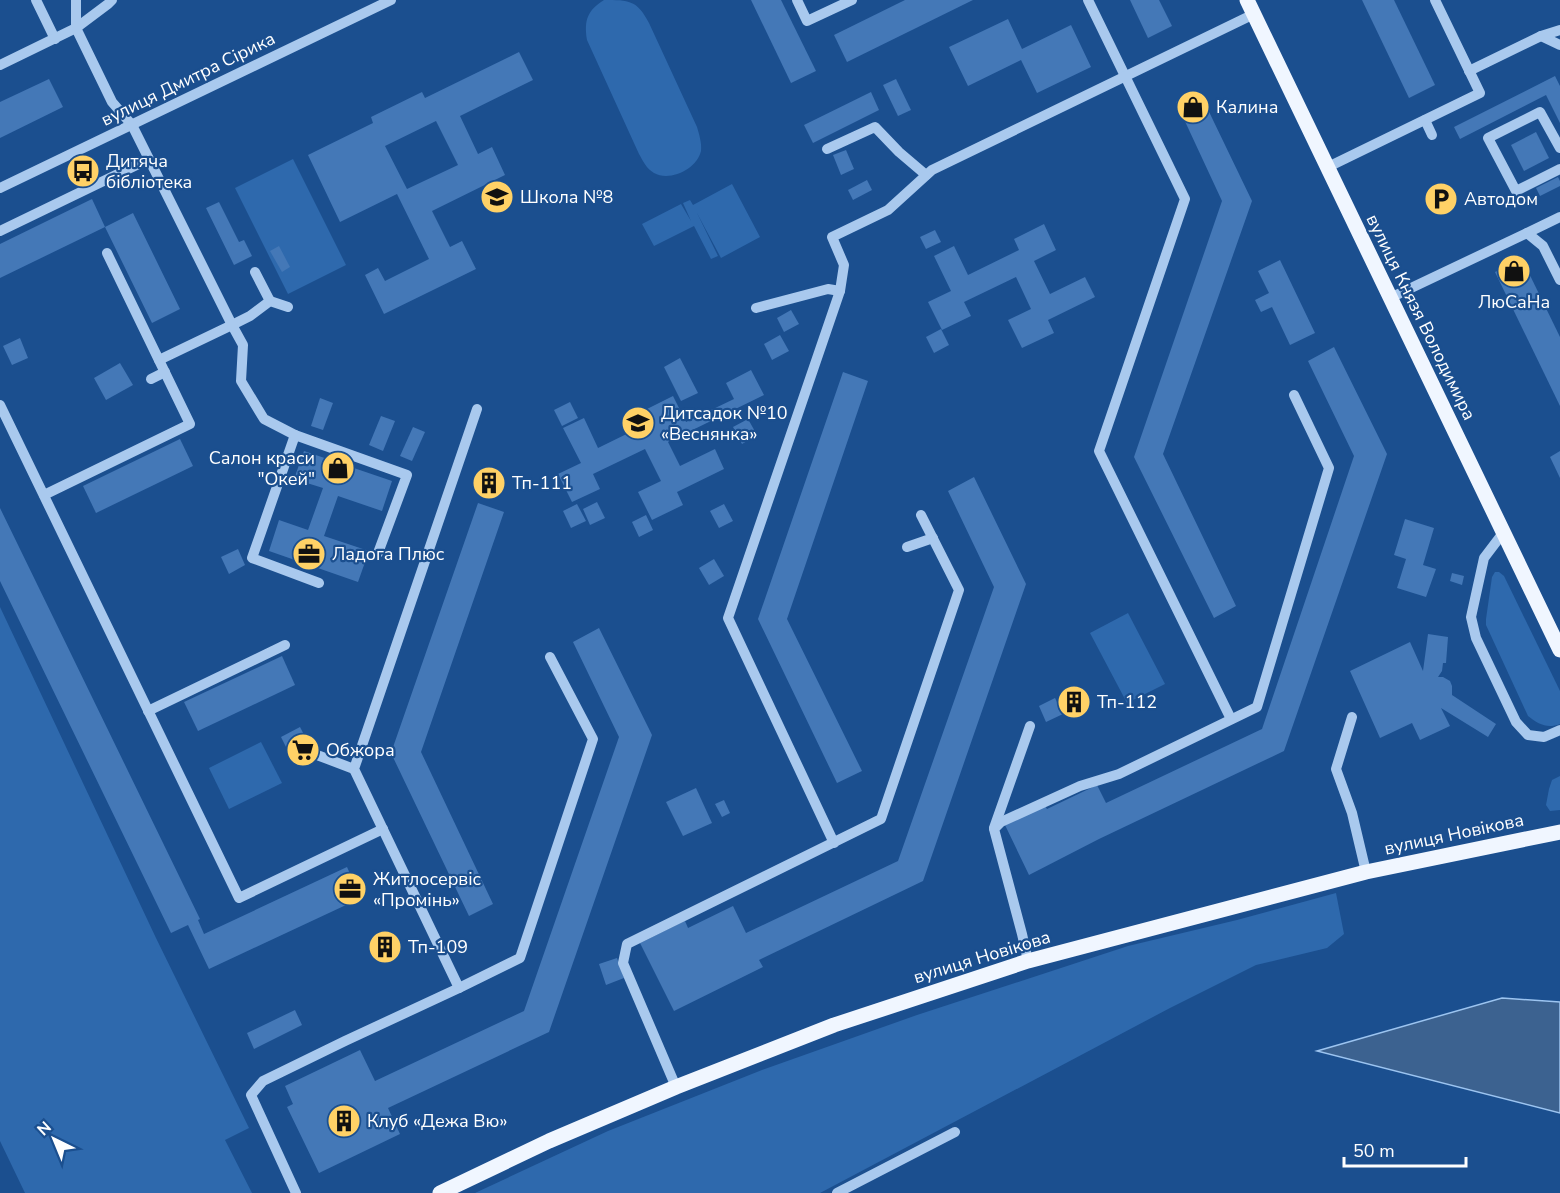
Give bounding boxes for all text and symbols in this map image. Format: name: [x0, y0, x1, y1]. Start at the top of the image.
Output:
street label: вулиця Дмитра Сірика: [97, 26, 279, 132]
shop icon: Калина: [1175, 89, 1211, 125]
place label: Калина: [1216, 95, 1278, 119]
place label: Дитяча бібліотека: [106, 149, 192, 194]
bus stop icon: Дитяча бібліотека: [65, 153, 101, 189]
school or university icon: Школа №8: [479, 179, 515, 215]
parking icon: Автодом: [1423, 181, 1459, 217]
place label: Школа №8: [520, 185, 613, 209]
place label: Автодом: [1464, 187, 1538, 211]
street label: вулиця Князя Володимира: [1361, 210, 1481, 424]
shop icon: ЛюСаНа: [1496, 253, 1532, 289]
place label: ЛюСаНа: [1478, 290, 1550, 314]
place label: Дитсадок №10 «Веснянка»: [661, 401, 788, 446]
school or university icon: Дитсадок №10 «Веснянка»: [620, 405, 656, 441]
place label: Салон краси "Окей": [209, 446, 315, 491]
shop icon: Салон краси "Окей": [320, 450, 356, 486]
building icon: Тп-111: [471, 465, 507, 501]
place label: Тп-111: [512, 471, 572, 495]
office icon: Ладога Плюс: [291, 536, 327, 572]
place label: Ладога Плюс: [332, 542, 445, 566]
building icon: Тп-112: [1056, 684, 1092, 720]
place label: Тп-112: [1097, 690, 1157, 714]
supermarket icon: Обжора: [285, 732, 321, 768]
place label: Обжора: [326, 738, 395, 762]
street label: вулиця Новікова: [1382, 808, 1526, 860]
place label: Житлосервіс «Промінь»: [373, 867, 482, 912]
office icon: Житлосервіс «Промінь»: [332, 871, 368, 907]
street label: вулиця Новікова: [911, 925, 1053, 989]
building icon: Тп-109: [367, 929, 403, 965]
place label: Тп-109: [408, 935, 468, 959]
building icon: Клуб «Дежа Вю»: [326, 1103, 362, 1139]
north arrow: [24, 1109, 84, 1169]
place label: Клуб «Дежа Вю»: [367, 1109, 507, 1133]
text: N: [33, 1117, 56, 1141]
scale bar: [1344, 1130, 1466, 1168]
text: 50 m: [1353, 1139, 1395, 1163]

